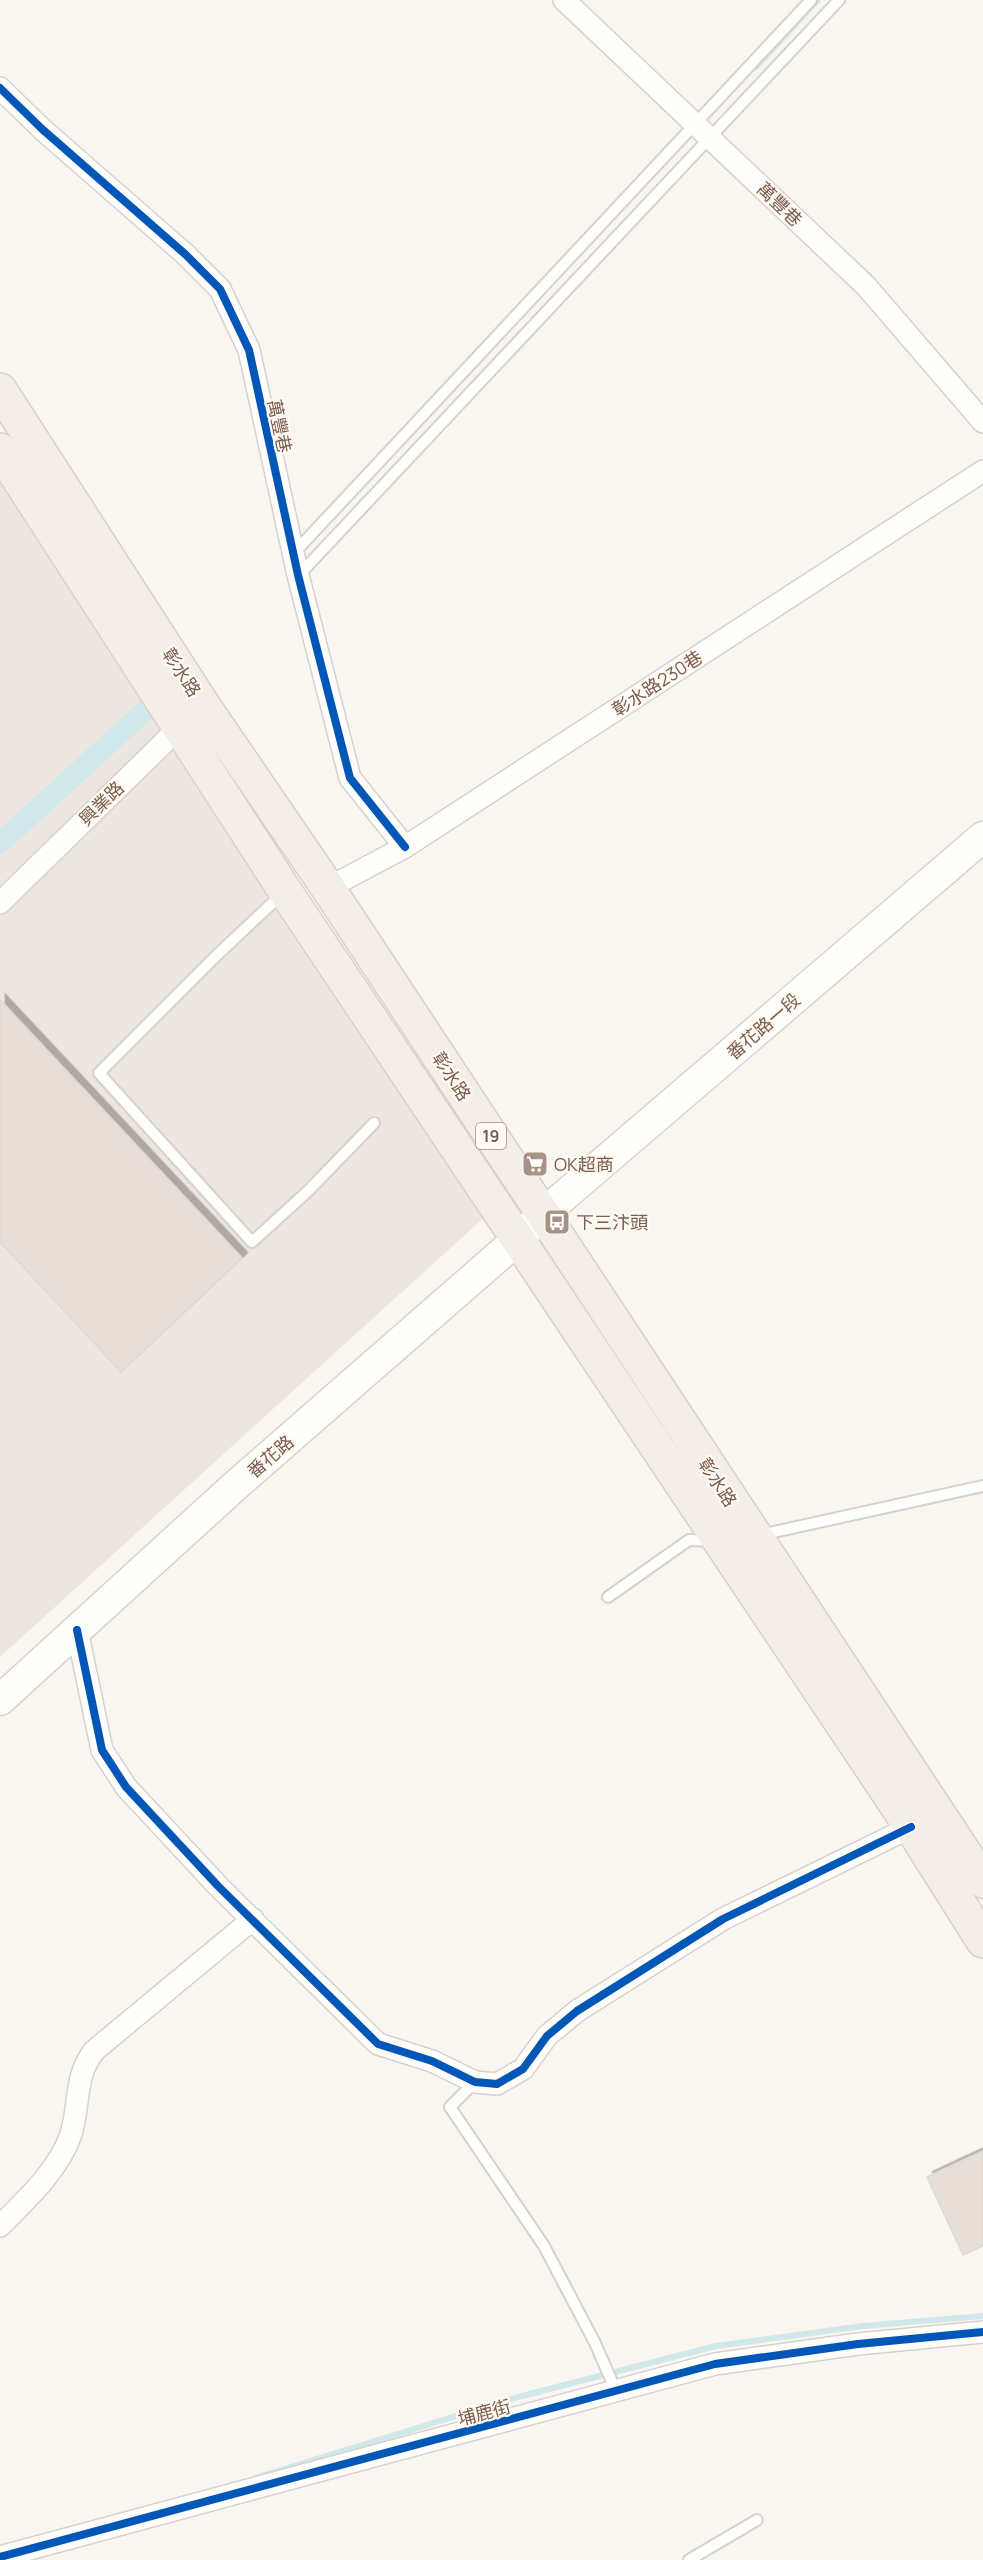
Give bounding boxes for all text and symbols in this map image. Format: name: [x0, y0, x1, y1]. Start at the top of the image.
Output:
street label: 萬豐巷: [752, 177, 808, 231]
street label: 萬豐巷: [263, 397, 297, 455]
street label: 彰水路: [157, 643, 207, 701]
street label: 彰水路230巷: [607, 645, 707, 721]
street label: 興業路: [73, 776, 129, 830]
street label: 番花路一段: [721, 987, 805, 1065]
street label: 彰水路: [427, 1047, 477, 1105]
road number: 19: [476, 1123, 506, 1149]
supermarket icon: OK超商: [520, 1149, 550, 1179]
place label: OK超商: [554, 1152, 614, 1176]
bus stop icon: 下三汴頭: [542, 1207, 572, 1237]
place label: 下三汴頭: [576, 1210, 648, 1234]
street label: 番花路: [242, 1429, 298, 1483]
street label: 彰水路: [693, 1453, 743, 1511]
street label: 埔鹿街: [455, 2393, 513, 2431]

